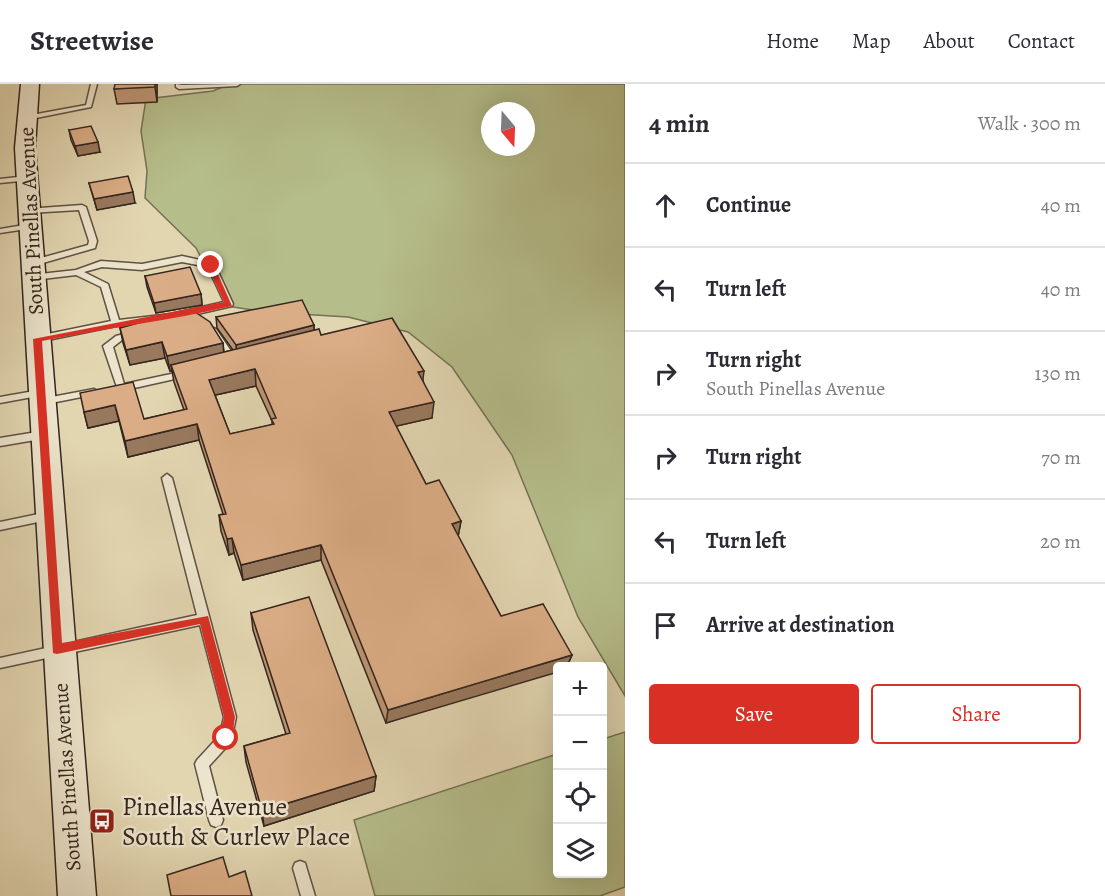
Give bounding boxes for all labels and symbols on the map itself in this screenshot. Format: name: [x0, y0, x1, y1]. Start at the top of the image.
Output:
north arrow: [481, 102, 535, 156]
street label: South Pinellas Avenue: [12, 126, 50, 316]
route end: [197, 251, 223, 277]
street label: South Pinellas Avenue: [46, 682, 88, 872]
route start: [212, 724, 238, 750]
place label: Pinellas Avenue South & Curlew Place: [122, 789, 350, 854]
bus stop icon: Pinellas Avenue South & Curlew Place: [87, 806, 117, 836]

